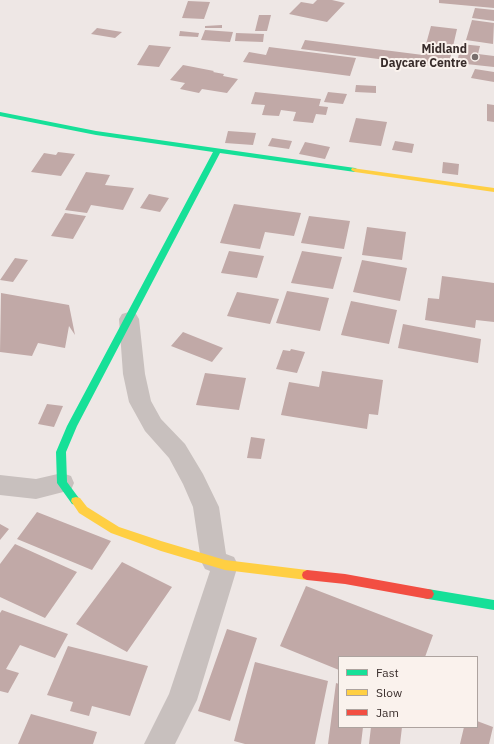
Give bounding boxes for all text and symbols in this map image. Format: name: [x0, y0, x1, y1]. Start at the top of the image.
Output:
place label: Midland Daycare Centre: [380, 43, 467, 71]
marker: Midland Daycare Centre: [470, 52, 480, 62]
legend: [338, 656, 478, 728]
text: Fast: [376, 665, 399, 680]
text: Slow: [376, 685, 402, 700]
text: Jam: [376, 705, 399, 720]

